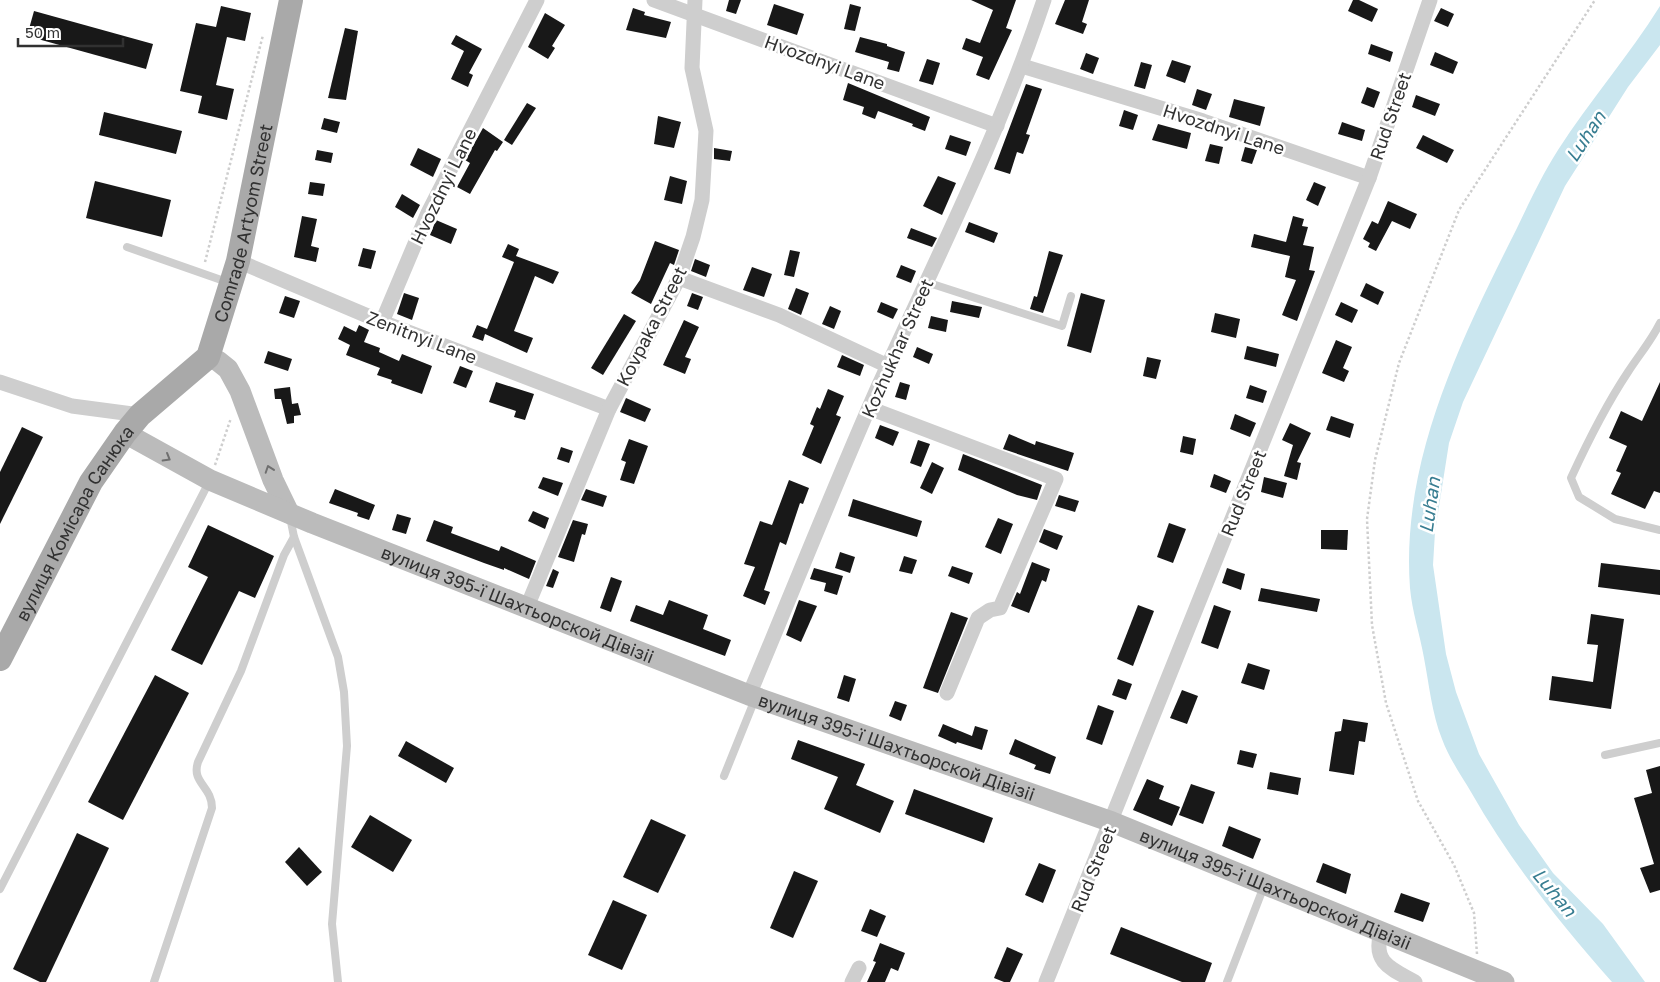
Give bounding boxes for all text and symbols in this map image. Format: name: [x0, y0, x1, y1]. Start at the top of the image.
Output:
scale bar: [18, 15, 122, 47]
text: 50 m: [25, 23, 60, 41]
street label: Hvozdnyi Lane: [762, 30, 888, 94]
street label: Rud Street: [1365, 69, 1415, 163]
street label: Hvozdnyi Lane: [1160, 99, 1288, 159]
water label: Luhan: [1560, 105, 1611, 166]
street label: Comrade Artyom Street: [208, 122, 277, 325]
street label: Hvozdnyi Lane: [405, 124, 481, 248]
street label: Kovpaka Street: [611, 262, 691, 390]
street label: Kozhukhar Street: [856, 275, 938, 421]
street label: Zenitnyi Lane: [364, 306, 480, 368]
street label: вулиця Комісара Санюка: [10, 421, 138, 625]
street label: Rud Street: [1216, 446, 1270, 540]
one-way arrow: [162, 451, 171, 461]
one-way arrow: [265, 465, 275, 473]
water label: Luhan: [1414, 474, 1444, 534]
street label: вулиця 395-ї Шахтьорской Дівізіі: [378, 540, 657, 668]
street label: вулиця 395-ї Шахтьорской Дівізіі: [756, 688, 1038, 805]
street label: Rud Street: [1066, 822, 1120, 916]
street label: вулиця 395-ї Шахтьорской Дівізіі: [1137, 824, 1415, 954]
water label: Luhan: [1528, 863, 1583, 922]

